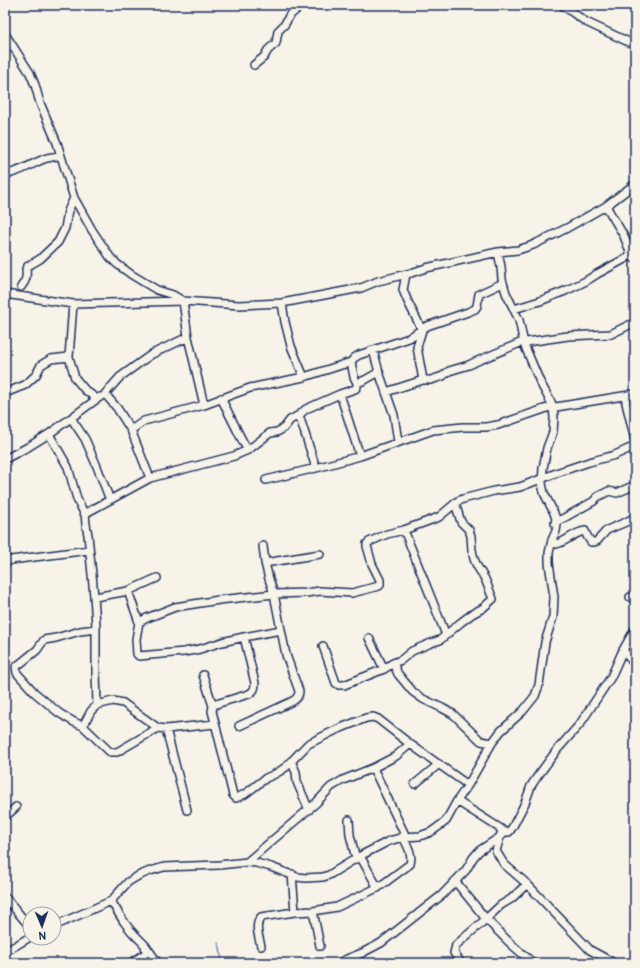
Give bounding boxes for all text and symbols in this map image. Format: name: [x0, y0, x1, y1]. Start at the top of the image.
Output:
north arrow: [22, 906, 62, 946]
text: N: [38, 929, 46, 942]

